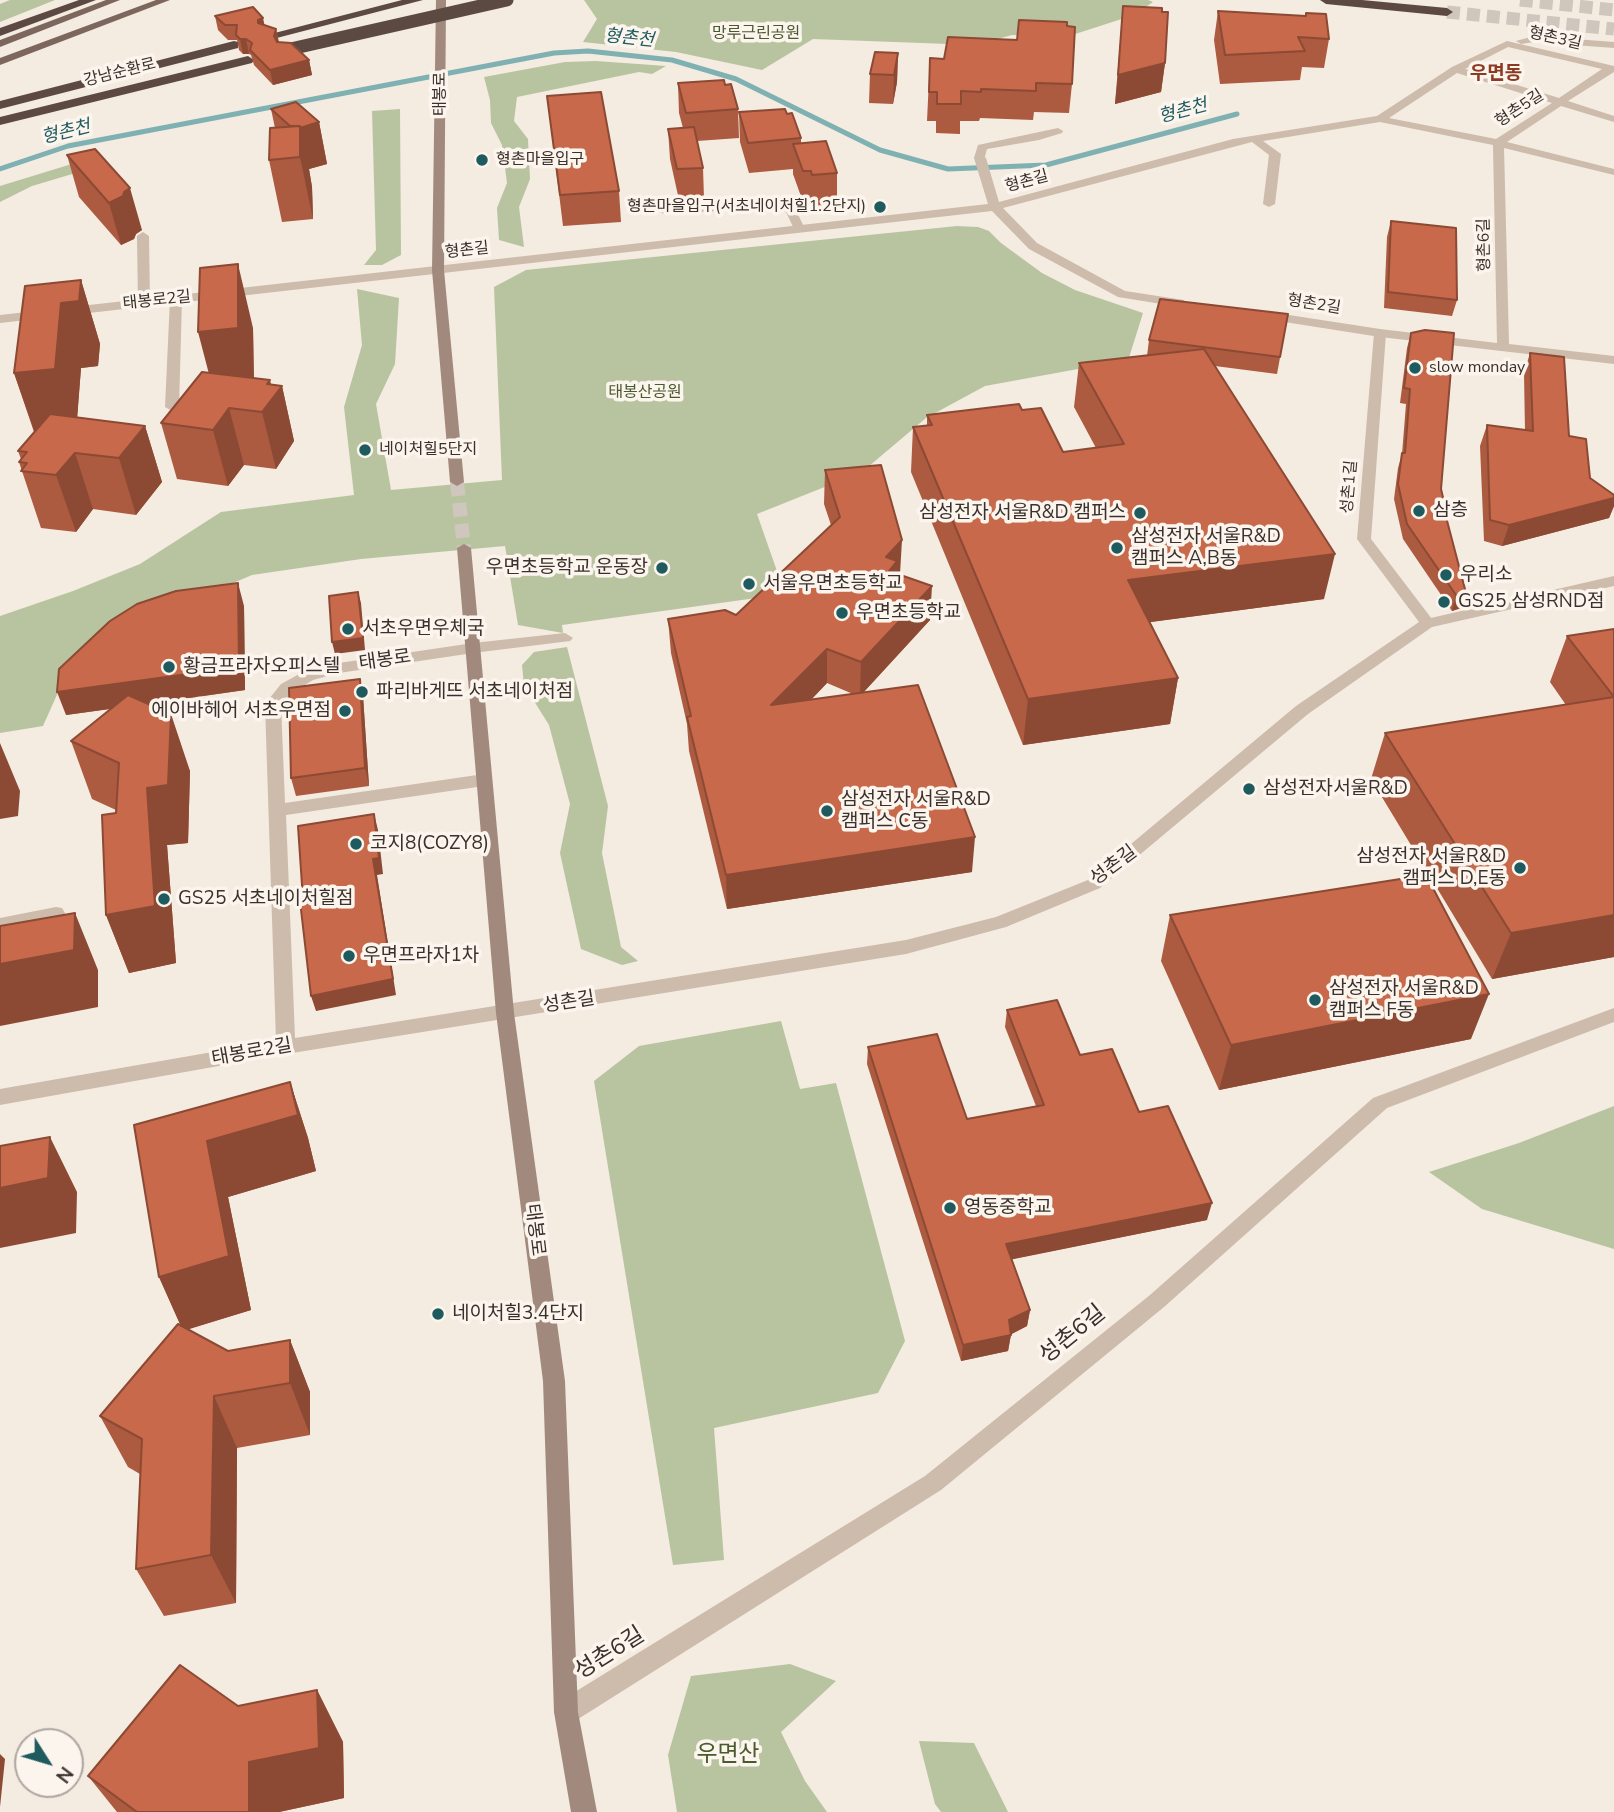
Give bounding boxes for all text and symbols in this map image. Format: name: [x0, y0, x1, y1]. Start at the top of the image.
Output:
park label: 망루근린공원: [712, 24, 800, 44]
street label: 형촌3길: [1527, 24, 1583, 54]
water label: 형촌천: [603, 26, 655, 52]
street label: 강남순환로: [82, 55, 158, 91]
district label: 우면동: [1470, 63, 1522, 85]
street label: 태봉로: [431, 72, 451, 116]
street label: 형촌5길: [1492, 86, 1548, 132]
water label: 형촌천: [1156, 95, 1210, 129]
water label: 형촌천: [39, 117, 93, 149]
place label: 형촌마을입구: [496, 150, 584, 170]
marker: 형촌마을입구: [474, 152, 490, 168]
street label: 형촌길: [1003, 167, 1051, 197]
place label: 형촌마을입구(서초네이처힐1.2단지): [627, 197, 866, 217]
marker: 형촌마을입구(서초네이처힐1.2단지): [872, 199, 888, 215]
street label: 형촌6길: [1475, 218, 1495, 272]
street label: 형촌길: [444, 239, 490, 263]
street label: 태봉로2길: [122, 288, 192, 314]
street label: 형촌2길: [1286, 291, 1342, 319]
place label: slow monday: [1429, 358, 1525, 378]
marker: slow monday: [1407, 360, 1423, 376]
park label: 태봉산공원: [608, 383, 682, 403]
place label: 네이처힐5단지: [379, 440, 477, 460]
marker: 네이처힐5단지: [357, 442, 373, 458]
street label: 성촌1길: [1338, 459, 1362, 515]
place label: 삼층: [1433, 500, 1468, 522]
place label: 삼성전자 서울R&D 캠퍼스: [919, 502, 1126, 524]
marker: 삼층: [1411, 503, 1427, 519]
marker: 삼성전자 서울R&D 캠퍼스: [1132, 505, 1148, 521]
place label: 삼성전자 서울R&D 캠퍼스 A,B동: [1131, 526, 1281, 570]
marker: 삼성전자 서울R&D 캠퍼스 A,B동: [1109, 540, 1125, 556]
place label: 우면초등학교 운동장: [486, 557, 648, 579]
marker: 우면초등학교 운동장: [654, 560, 670, 576]
place label: 우리소: [1460, 564, 1512, 586]
marker: 우리소: [1438, 567, 1454, 583]
place label: 서울우면초등학교: [763, 573, 903, 595]
marker: 서울우면초등학교: [741, 576, 757, 592]
place label: GS25 삼성RND점: [1458, 591, 1604, 613]
marker: GS25 삼성RND점: [1436, 594, 1452, 610]
place label: 우면초등학교: [856, 602, 961, 624]
marker: 우면초등학교: [834, 605, 850, 621]
place label: 서초우면우체국: [362, 618, 484, 640]
marker: 서초우면우체국: [340, 621, 356, 637]
street label: 태봉로: [357, 646, 413, 676]
place label: 황금프라자오피스텔: [183, 656, 340, 678]
marker: 황금프라자오피스텔: [161, 659, 177, 675]
place label: 파리바게뜨 서초네이처점: [376, 681, 573, 703]
marker: 파리바게뜨 서초네이처점: [354, 684, 370, 700]
place label: 에이바헤어 서초우면점: [151, 700, 331, 722]
marker: 에이바헤어 서초우면점: [337, 703, 353, 719]
place label: 삼성전자서울R&D: [1263, 778, 1408, 800]
marker: 삼성전자서울R&D: [1241, 781, 1257, 797]
place label: 삼성전자 서울R&D 캠퍼스 C동: [841, 789, 991, 833]
marker: 삼성전자 서울R&D 캠퍼스 C동: [819, 803, 835, 819]
place label: 코지8(COZY8): [370, 833, 489, 855]
marker: 코지8(COZY8): [348, 836, 364, 852]
street label: 성촌길: [1086, 841, 1142, 891]
place label: 삼성전자 서울R&D 캠퍼스 D,E동: [1356, 846, 1506, 890]
marker: 삼성전자 서울R&D 캠퍼스 D,E동: [1512, 860, 1528, 876]
place label: GS25 서초네이처힐점: [178, 888, 354, 910]
marker: GS25 서초네이처힐점: [156, 891, 172, 907]
place label: 우면프라자1차: [363, 945, 479, 967]
marker: 우면프라자1차: [341, 948, 357, 964]
place label: 삼성전자 서울R&D 캠퍼스 F동: [1329, 978, 1479, 1022]
street label: 성촌길: [541, 988, 597, 1018]
marker: 삼성전자 서울R&D 캠퍼스 F동: [1307, 992, 1323, 1008]
street label: 태봉로2길: [210, 1035, 294, 1071]
place label: 영동중학교: [964, 1197, 1051, 1219]
marker: 영동중학교: [942, 1200, 958, 1216]
street label: 태봉로: [519, 1203, 549, 1257]
street label: 성촌6길: [1034, 1300, 1112, 1370]
place label: 네이처힐3.4단지: [452, 1303, 584, 1325]
marker: 네이처힐3.4단지: [430, 1306, 446, 1322]
street label: 성촌6길: [570, 1622, 650, 1686]
north arrow: [14, 1728, 84, 1798]
park label: 우면산: [696, 1741, 760, 1769]
text: N: [50, 1761, 79, 1788]

